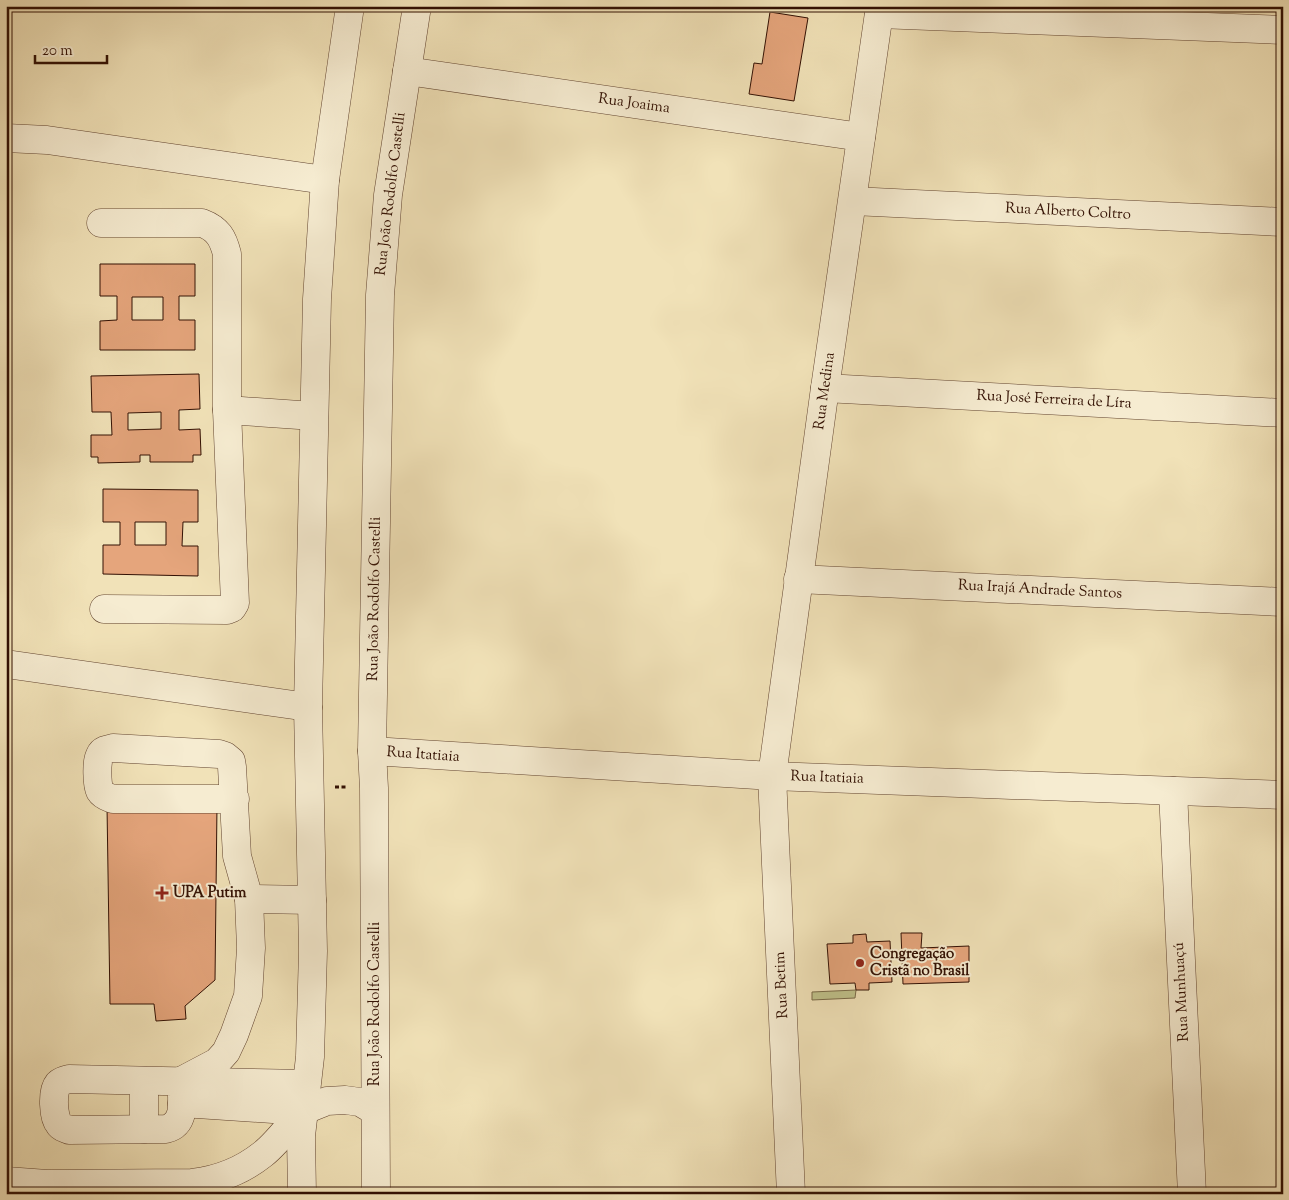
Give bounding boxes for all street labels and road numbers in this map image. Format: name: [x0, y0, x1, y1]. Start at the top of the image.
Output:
street label: Rua Joaima: [597, 89, 671, 119]
street label: Rua João Rodolfo Castelli: [371, 111, 411, 277]
street label: Rua Alberto Coltro: [1005, 198, 1131, 226]
street label: Rua Medina: [809, 351, 841, 431]
street label: Rua José Ferreira de Líra: [976, 385, 1132, 415]
street label: Rua João Rodolfo Castelli: [363, 517, 387, 681]
street label: Rua Irajá Andrade Santos: [957, 575, 1123, 605]
street label: Rua Itatiaia: [386, 742, 460, 768]
street label: Rua Itatiaia: [790, 766, 864, 790]
street label: Rua João Rodolfo Castelli: [365, 922, 386, 1086]
street label: Rua Munhuaçú: [1169, 941, 1195, 1042]
street label: Rua Betim: [770, 950, 794, 1019]

